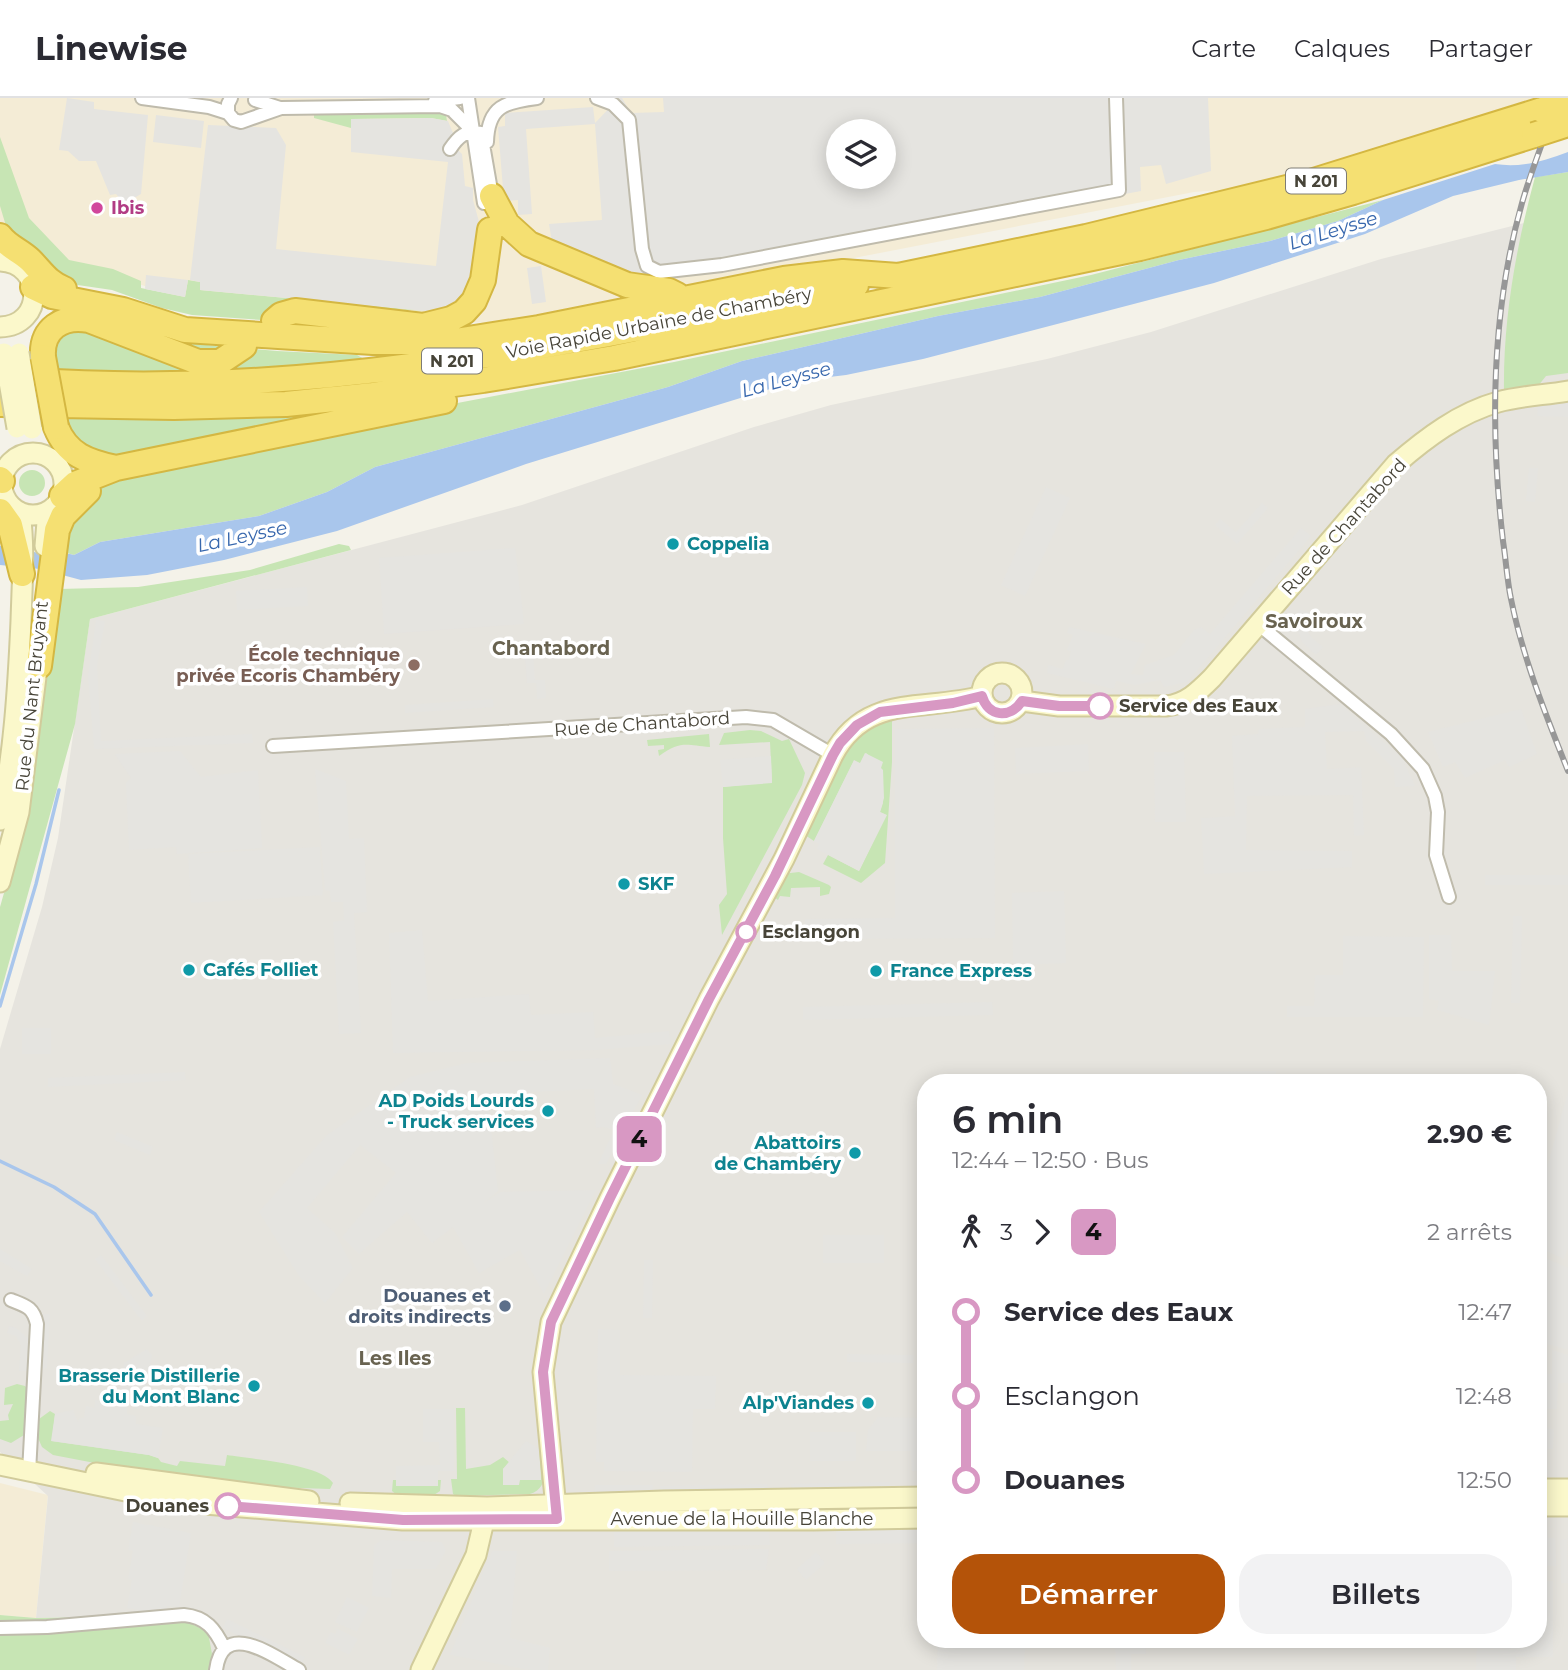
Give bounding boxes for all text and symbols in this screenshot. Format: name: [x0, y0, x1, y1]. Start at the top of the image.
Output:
text: Linewise: [35, 28, 188, 68]
text: Carte: [1191, 34, 1256, 63]
text: Calques: [1294, 34, 1390, 63]
text: Partager: [1428, 34, 1533, 63]
map controls: [826, 119, 896, 189]
button: layers: [826, 119, 896, 189]
road number: N 201: [1286, 169, 1346, 194]
place label: Ibis: [111, 197, 145, 219]
marker: Ibis: [89, 200, 105, 216]
water label: La Leysse: [1286, 206, 1380, 255]
street label: Voie Rapide Urbaine de Chambéry: [504, 283, 814, 363]
road number: N 201: [422, 348, 482, 374]
water label: La Leysse: [739, 357, 833, 402]
street label: Rue de Chantabord: [1277, 454, 1411, 600]
water label: La Leysse: [195, 516, 289, 557]
place label: Coppelia: [687, 533, 770, 555]
marker: Coppelia: [665, 536, 681, 552]
street label: Rue du Nant Bruyant: [11, 600, 53, 792]
district label: Savoiroux: [1265, 610, 1364, 633]
district label: Chantabord: [492, 637, 610, 660]
place label: École technique privée Ecoris Chambéry: [176, 644, 400, 687]
marker: École technique privée Ecoris Chambéry: [406, 657, 422, 673]
marker: Service des Eaux: [1087, 693, 1113, 719]
place label: Service des Eaux: [1119, 695, 1278, 717]
street label: Rue de Chantabord: [553, 707, 731, 741]
place label: SKF: [638, 873, 675, 895]
marker: SKF: [616, 876, 632, 892]
place label: Esclangon: [762, 921, 860, 943]
marker: Esclangon: [736, 922, 756, 942]
place label: Cafés Folliet: [203, 959, 319, 981]
place label: France Express: [890, 960, 1033, 982]
marker: Cafés Folliet: [181, 962, 197, 978]
marker: France Express: [868, 963, 884, 979]
place label: AD Poids Lourds - Truck services: [377, 1090, 534, 1133]
text: 6 min: [952, 1096, 1063, 1143]
marker: AD Poids Lourds - Truck services: [540, 1103, 556, 1119]
line badge: 4: [616, 1116, 662, 1162]
text: 2.90 €: [1427, 1118, 1512, 1150]
text: 4: [631, 1124, 647, 1153]
place label: Abattoirs de Chambéry: [714, 1132, 841, 1175]
marker: Abattoirs de Chambéry: [847, 1145, 863, 1161]
text: 12:44 – 12:50 · Bus: [952, 1146, 1149, 1174]
icon: walk: [952, 1213, 990, 1251]
icon: forward: [1023, 1213, 1061, 1251]
text: 4: [1085, 1217, 1102, 1246]
text: 3: [1000, 1218, 1013, 1246]
text: 2 arrêts: [1427, 1218, 1512, 1246]
place label: Douanes et droits indirects: [348, 1285, 491, 1328]
text: Service des Eaux: [1004, 1296, 1233, 1328]
marker: Douanes et droits indirects: [497, 1298, 513, 1314]
text: 12:47: [1458, 1298, 1512, 1326]
district label: Les Iles: [359, 1347, 431, 1370]
place label: Brasserie Distillerie du Mont Blanc: [58, 1365, 240, 1408]
marker: Brasserie Distillerie du Mont Blanc: [246, 1378, 262, 1394]
text: Esclangon: [1004, 1380, 1140, 1412]
text: 12:48: [1456, 1382, 1512, 1410]
place label: Alp'Viandes: [742, 1392, 854, 1414]
marker: Alp'Viandes: [860, 1395, 876, 1411]
text: Douanes: [1004, 1464, 1125, 1496]
text: 12:50: [1458, 1466, 1512, 1494]
marker: Douanes: [215, 1493, 241, 1519]
place label: Douanes: [125, 1495, 209, 1517]
street label: Avenue de la Houille Blanche: [611, 1508, 874, 1530]
button: Démarrer: [952, 1554, 1225, 1634]
button: Billets: [1239, 1554, 1512, 1634]

